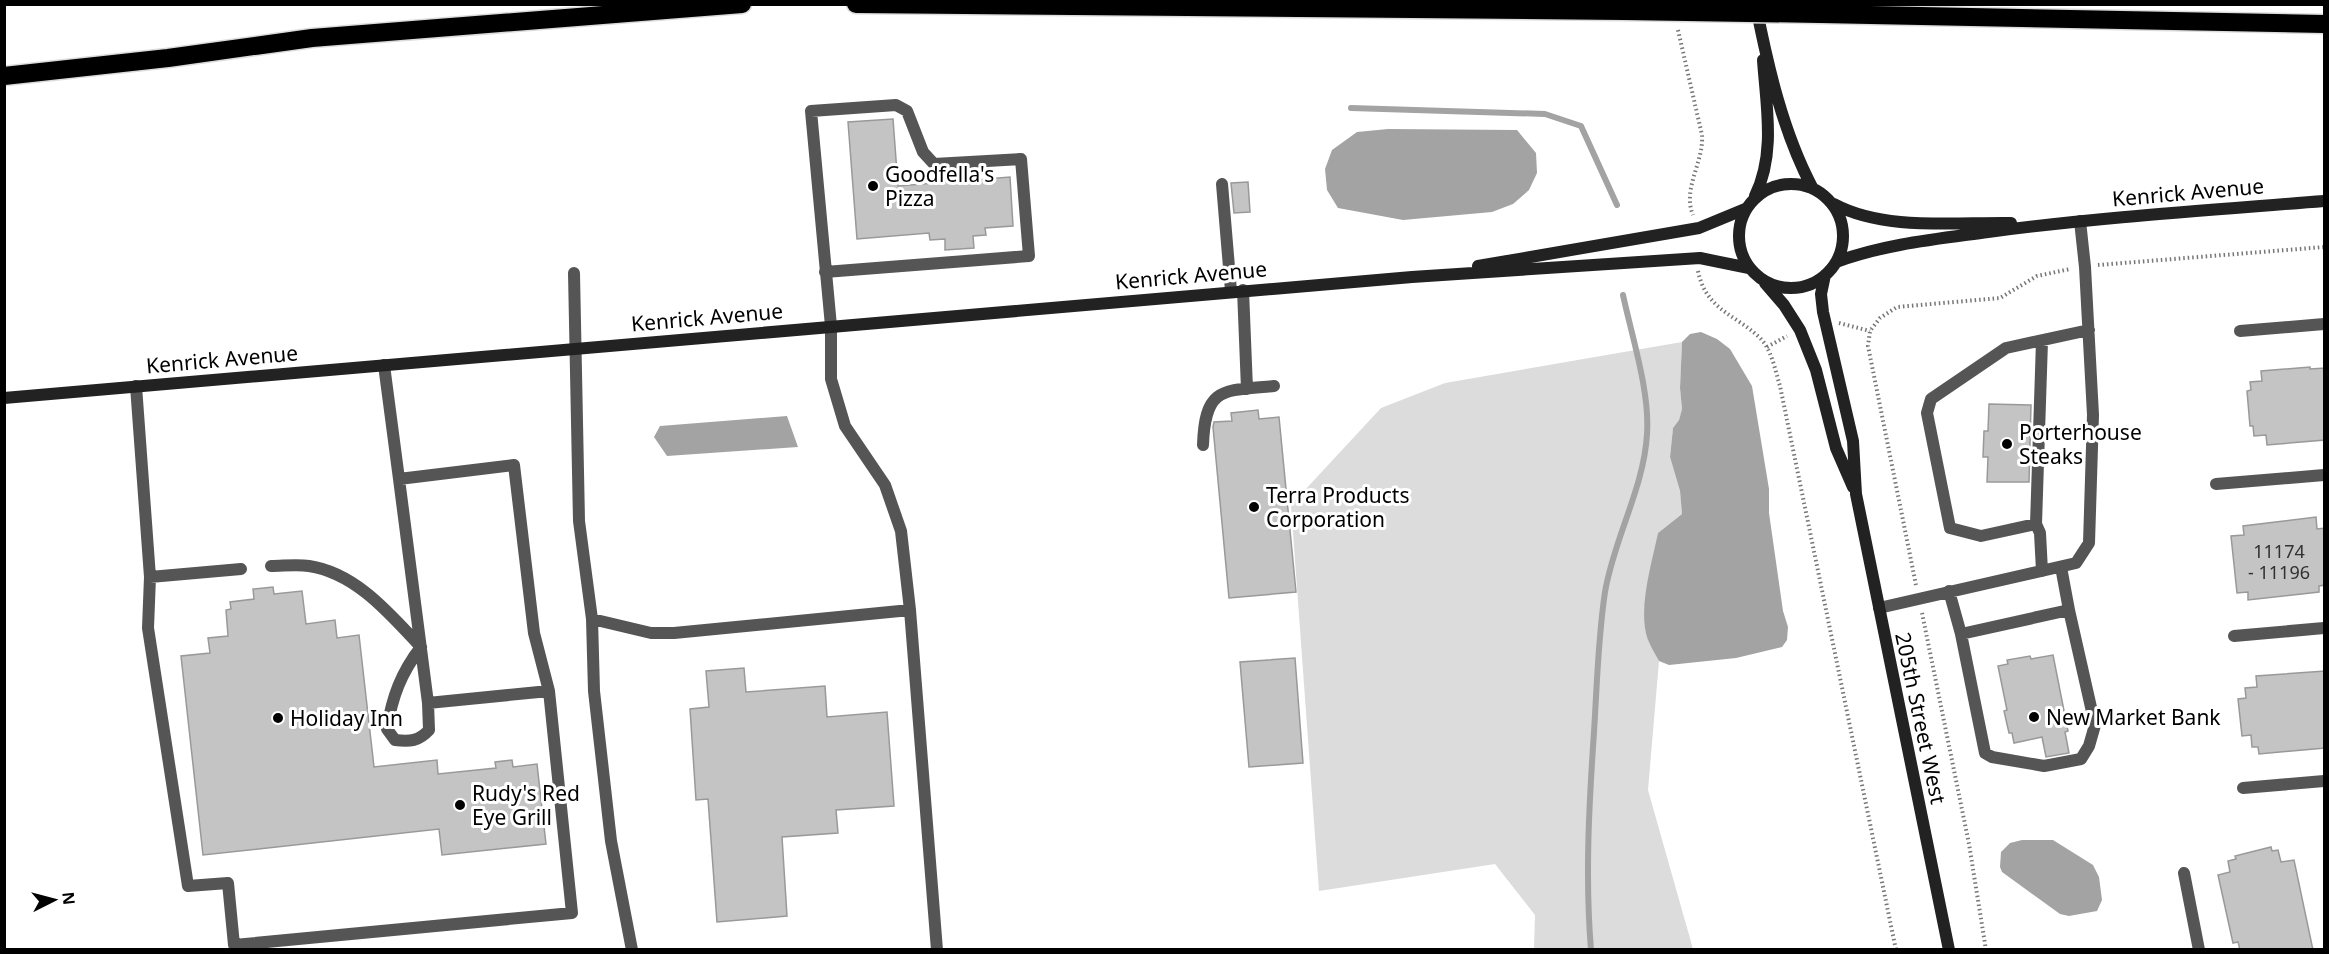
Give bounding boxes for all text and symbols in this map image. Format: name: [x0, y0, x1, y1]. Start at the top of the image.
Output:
place label: Goodfella's Pizza: [885, 160, 994, 212]
street label: Kenrick Avenue: [2111, 171, 2265, 213]
marker: Goodfella's Pizza: [866, 179, 880, 193]
street label: Kenrick Avenue: [1114, 254, 1268, 296]
street label: Kenrick Avenue: [630, 296, 784, 338]
street label: Kenrick Avenue: [145, 338, 299, 380]
place label: Porterhouse Steaks: [2019, 418, 2142, 470]
marker: Porterhouse Steaks: [2000, 437, 2014, 451]
place label: Terra Products Corporation: [1266, 481, 1410, 533]
marker: Terra Products Corporation: [1247, 500, 1261, 514]
house number: 11174 - 11196: [2248, 539, 2310, 584]
street label: 205th Street West: [1889, 630, 1953, 807]
place label: New Market Bank: [2046, 703, 2221, 731]
place label: Holiday Inn: [290, 704, 403, 732]
marker: New Market Bank: [2027, 710, 2041, 724]
marker: Holiday Inn: [271, 711, 285, 725]
place label: Rudy's Red Eye Grill: [472, 779, 580, 831]
marker: Rudy's Red Eye Grill: [453, 798, 467, 812]
north arrow: [24, 870, 84, 930]
text: N: [57, 891, 81, 906]

